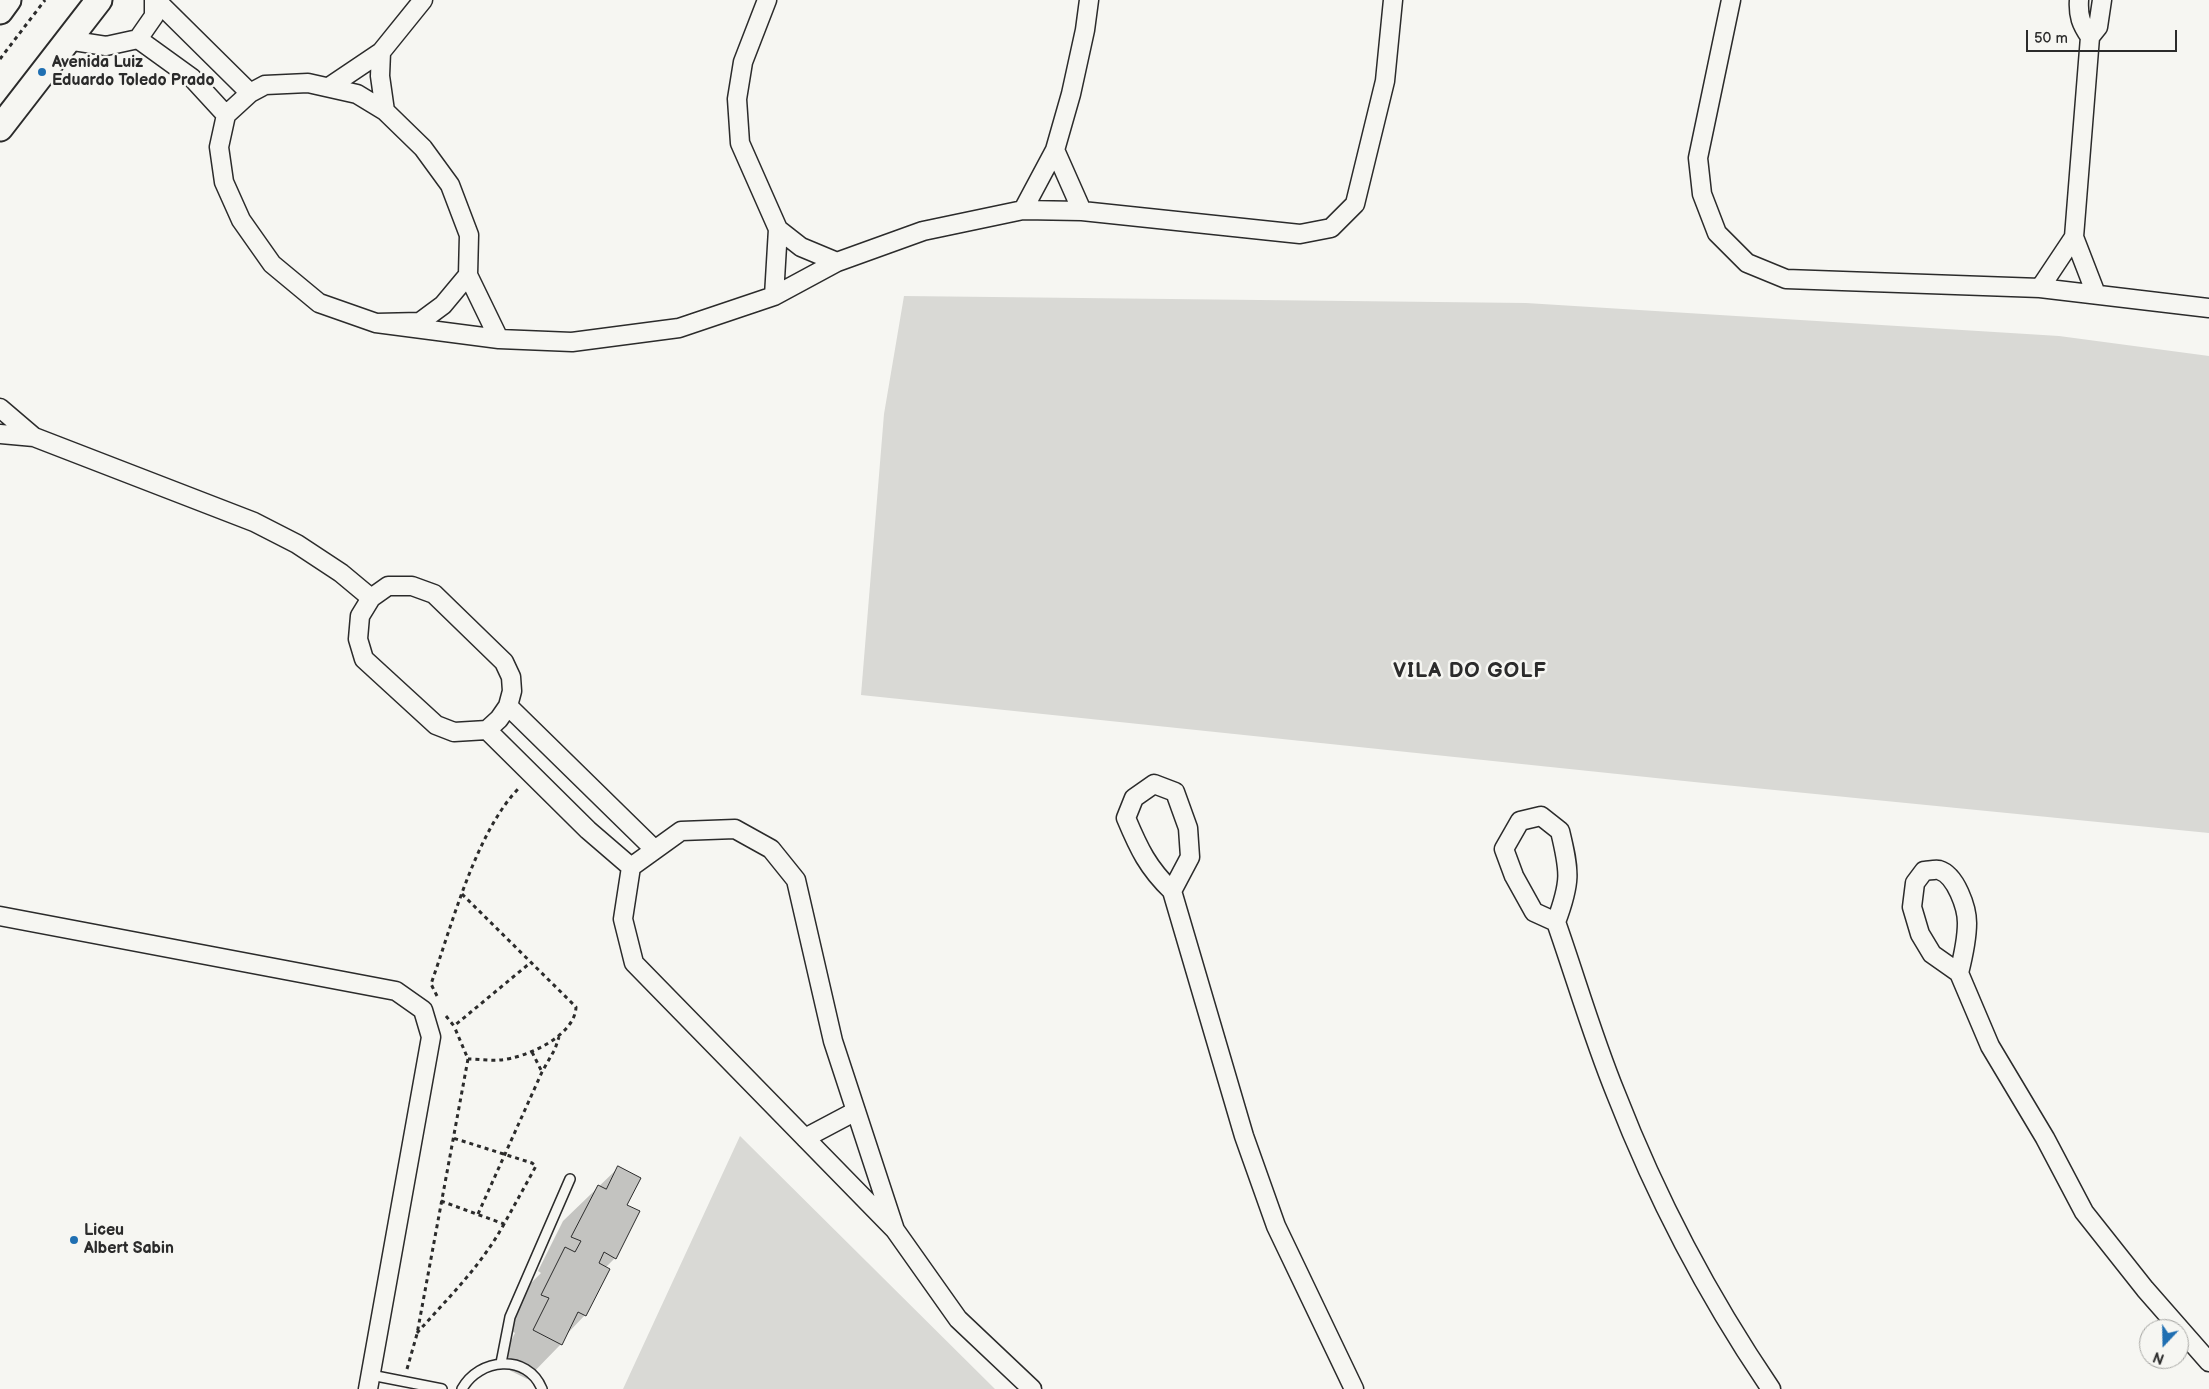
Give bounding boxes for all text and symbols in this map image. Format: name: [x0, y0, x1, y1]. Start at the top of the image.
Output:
scale bar: [2029, 20, 2180, 52]
text: 50 m: [2034, 29, 2068, 48]
place label: Avenida Luiz Eduardo Toledo Prado: [52, 53, 215, 91]
marker: Avenida Luiz Eduardo Toledo Prado: [36, 66, 48, 78]
district label: VILA DO GOLF: [1392, 659, 1548, 685]
place label: Liceu Albert Sabin: [84, 1221, 174, 1259]
marker: Liceu Albert Sabin: [68, 1234, 80, 1246]
north arrow: [2139, 1319, 2189, 1369]
text: N: [2151, 1348, 2167, 1367]

